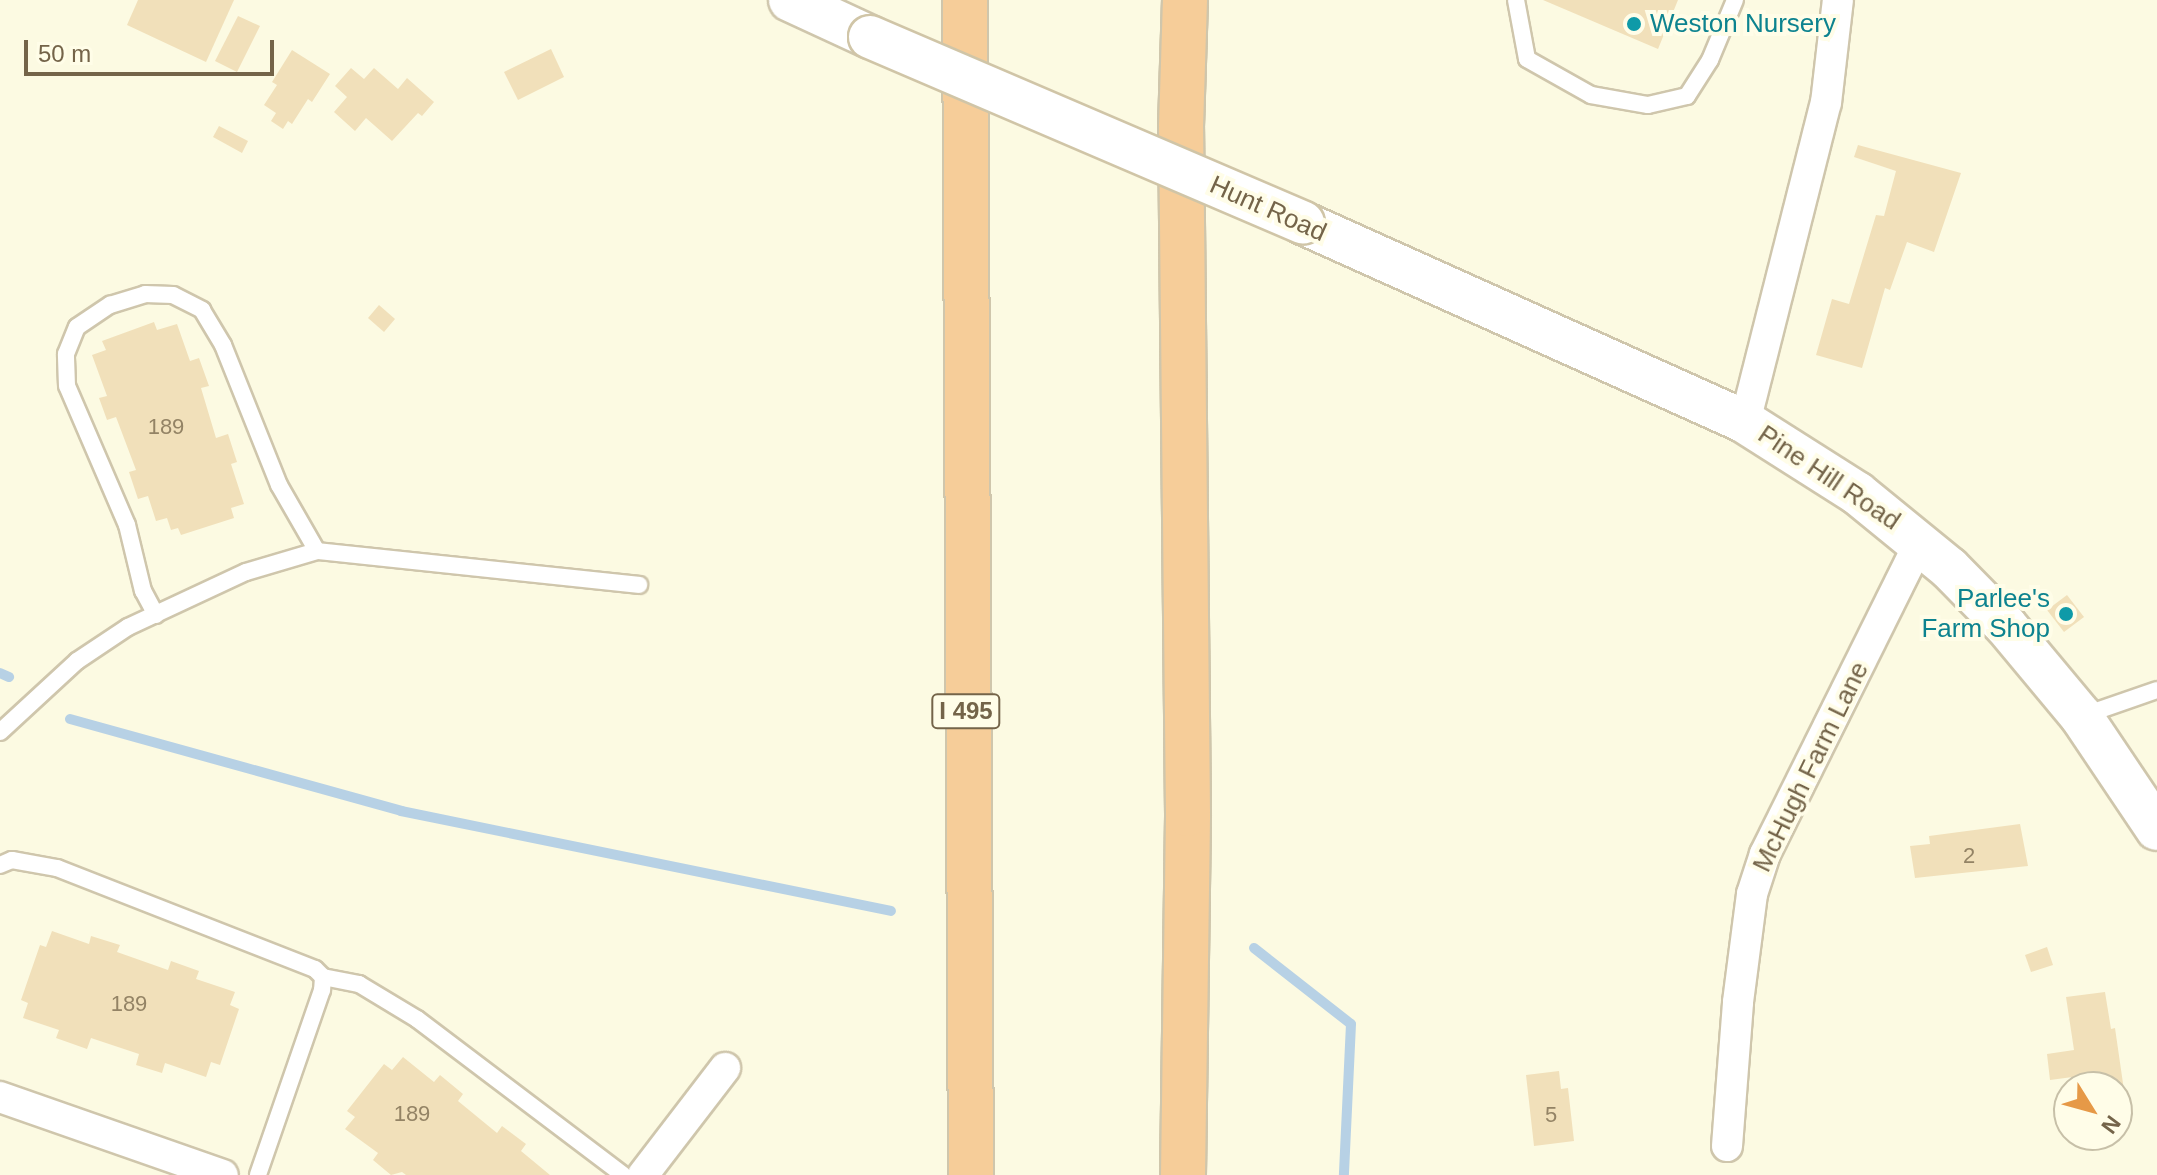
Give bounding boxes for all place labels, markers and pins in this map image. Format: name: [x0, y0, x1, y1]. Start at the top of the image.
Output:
place label: Weston Nursery: [1650, 8, 1836, 40]
marker: Weston Nursery: [1625, 15, 1643, 33]
place label: Parlee's Farm Shop: [1921, 583, 2050, 644]
marker: Parlee's Farm Shop: [2057, 605, 2075, 623]

